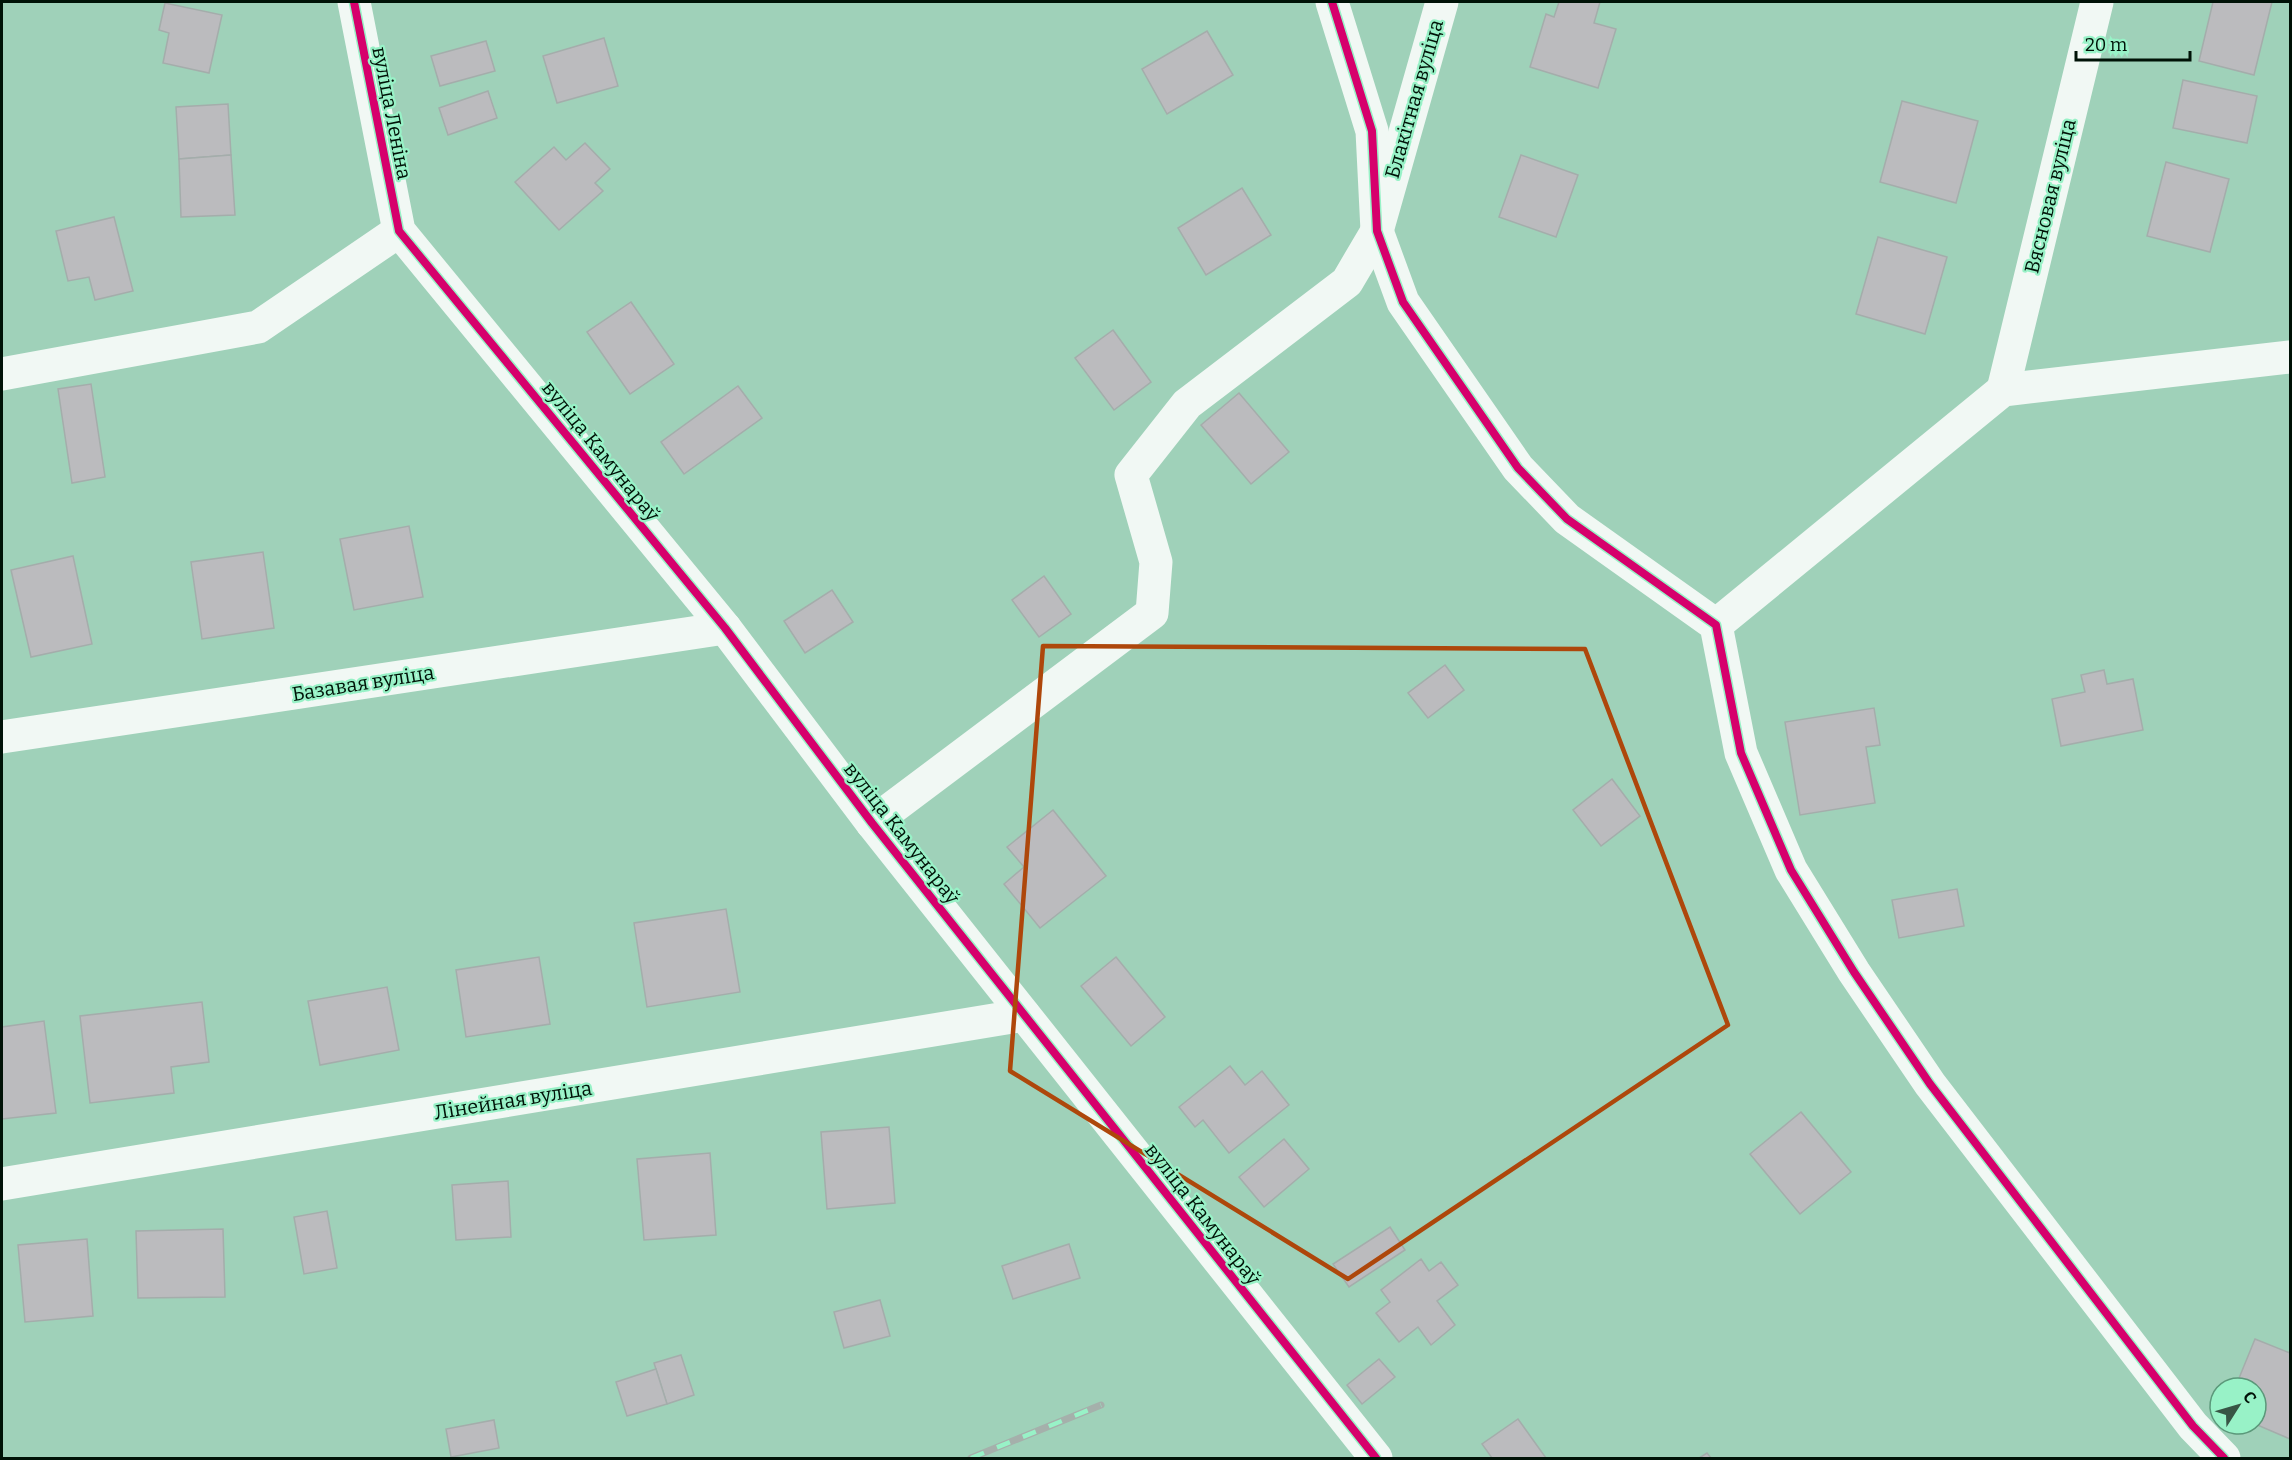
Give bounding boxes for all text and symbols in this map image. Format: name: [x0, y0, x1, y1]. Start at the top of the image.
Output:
street label: Блакітная вуліца: [1380, 17, 1448, 181]
scale bar: [2076, 24, 2190, 62]
text: 20 m: [2085, 34, 2127, 56]
street label: вуліца Леніна: [367, 45, 417, 182]
street label: Вясновая вуліца: [2019, 116, 2081, 276]
street label: вуліца Камунараў: [537, 376, 665, 526]
street label: Базавая вуліца: [290, 660, 436, 706]
street label: вуліца Камунараў: [839, 757, 965, 909]
street label: Лінейная вуліца: [432, 1076, 594, 1124]
street label: вуліца Камунараў: [1140, 1138, 1266, 1290]
north arrow: [2208, 1376, 2268, 1436]
text: С: [2239, 1388, 2260, 1407]

